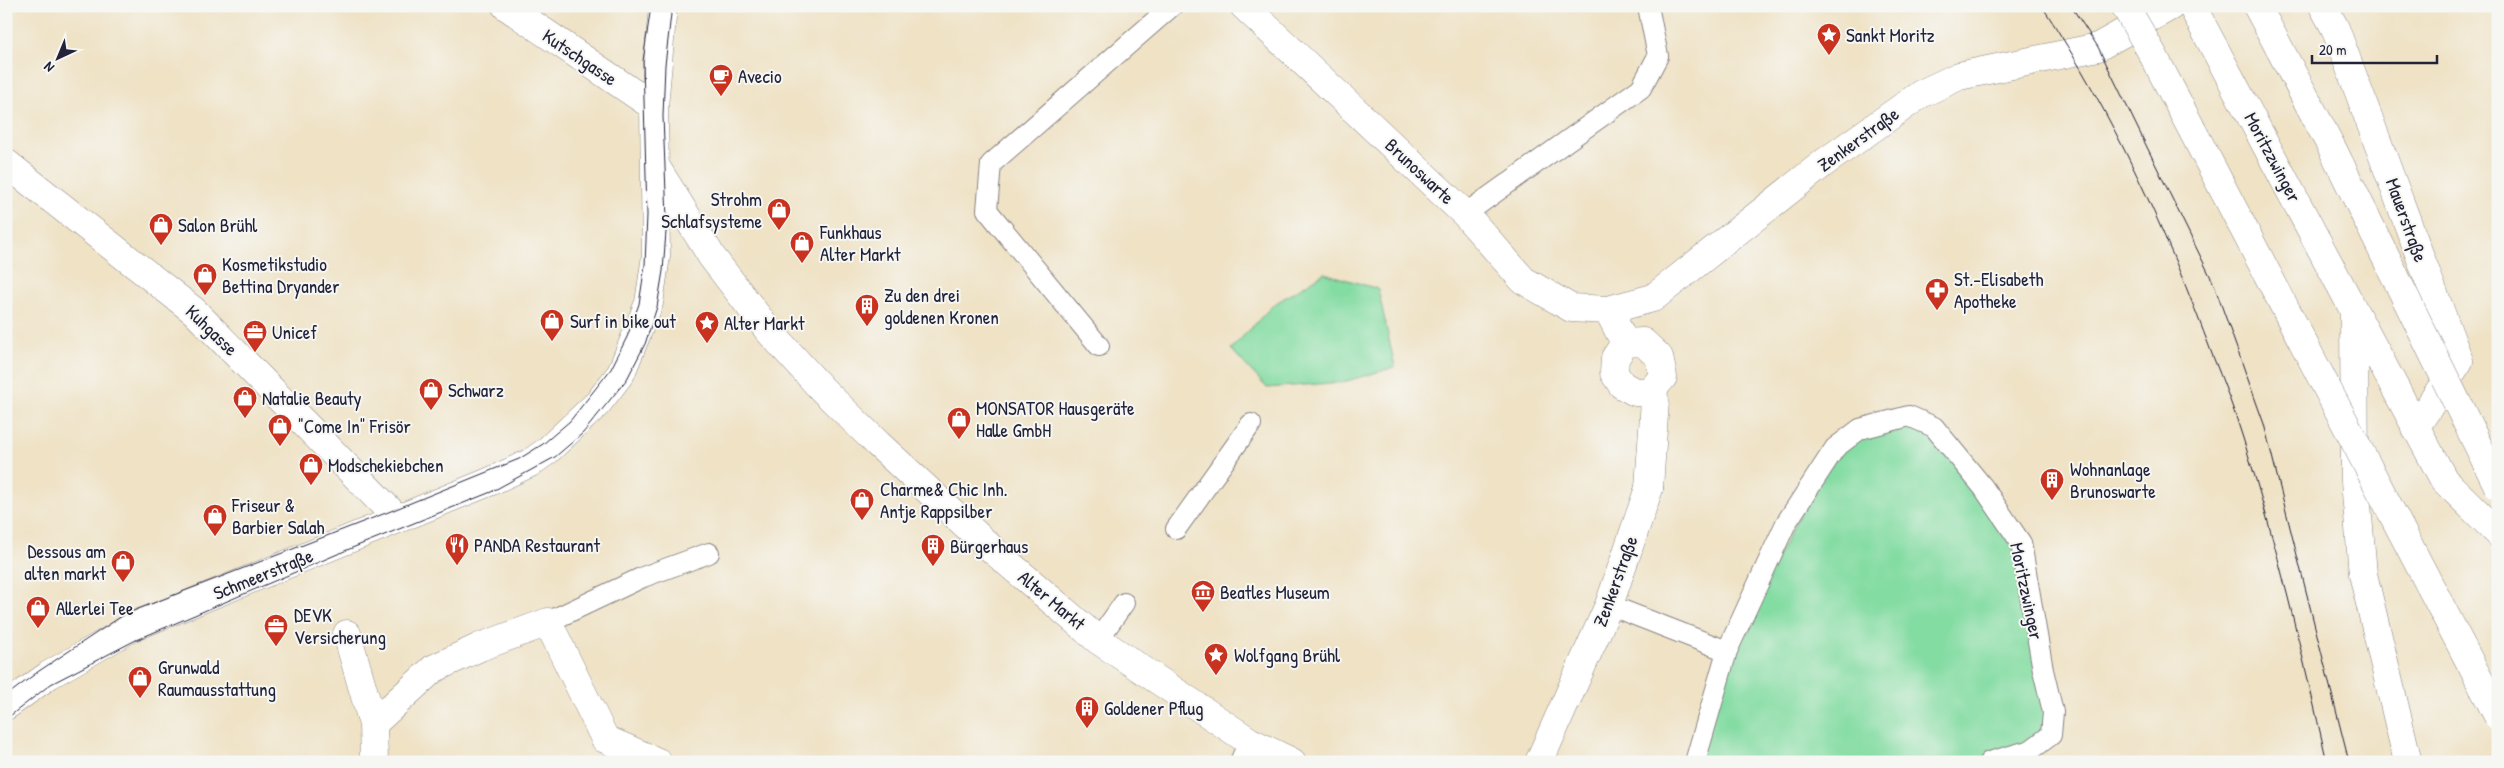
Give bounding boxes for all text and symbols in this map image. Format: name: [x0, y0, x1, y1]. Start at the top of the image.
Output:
place icon: Sankt Moritz: [1816, 22, 1842, 56]
place label: Sankt Moritz: [1846, 22, 1935, 48]
street label: Kutschgasse: [538, 23, 623, 92]
north arrow: [32, 32, 82, 82]
scale bar: [2312, 32, 2436, 64]
text: 20 m: [2319, 39, 2346, 60]
text: N: [39, 58, 58, 77]
cafe icon: Avecio: [708, 63, 734, 97]
place label: Avecio: [738, 63, 782, 89]
street label: Zenkerstraße: [1812, 100, 1904, 177]
street label: Moritzzwinger: [2238, 107, 2308, 207]
street label: Brunoswarte: [1380, 132, 1461, 210]
street label: Mauerstraße: [2380, 174, 2434, 266]
place label: Strohm Schlafsysteme: [661, 186, 762, 234]
shop icon: Strohm Schlafsysteme: [766, 197, 792, 231]
shop icon: Salon Brühl: [148, 212, 174, 246]
place label: Salon Brühl: [178, 212, 258, 238]
place label: Funkhaus Alter Markt: [819, 219, 901, 267]
shop icon: Funkhaus Alter Markt: [789, 230, 815, 264]
place label: Kosmetikstudio Bettina Dryander: [222, 251, 340, 299]
shop icon: Kosmetikstudio Bettina Dryander: [192, 262, 218, 296]
place label: St.-Elisabeth Apotheke: [1954, 266, 2043, 314]
pharmacy icon: St.-Elisabeth Apotheke: [1924, 277, 1950, 311]
place label: Zu den drei goldenen Kronen: [884, 282, 999, 330]
building icon: Zu den drei goldenen Kronen: [854, 293, 880, 327]
street label: Kuhgasse: [180, 299, 244, 362]
shop icon: Surf in bike out: [539, 308, 565, 342]
place label: Surf in bike out: [570, 308, 676, 334]
place icon: Alter Markt: [694, 310, 720, 344]
place label: Alter Markt: [724, 310, 805, 336]
office icon: Unicef: [242, 319, 268, 353]
place label: Unicef: [272, 319, 317, 345]
shop icon: Schwarz: [418, 377, 444, 411]
place label: Schwarz: [448, 377, 504, 403]
shop icon: Natalie Beauty: [232, 385, 258, 419]
place label: Natalie Beauty: [262, 385, 362, 411]
place label: MONSATOR Hausgeräte Halle GmbH: [976, 395, 1135, 443]
shop icon: MONSATOR Hausgeräte Halle GmbH: [946, 406, 972, 440]
shop icon: "Come In" Frisör: [267, 413, 293, 447]
place label: "Come In" Frisör: [298, 413, 412, 439]
shop icon: Modschekiebchen: [298, 452, 324, 486]
place label: Modschekiebchen: [328, 452, 444, 478]
place label: Wohnanlage Brunoswarte: [2070, 456, 2156, 504]
building icon: Wohnanlage Brunoswarte: [2039, 467, 2065, 501]
place label: Charme& Chic Inh. Antje Rappsilber: [880, 476, 1008, 524]
shop icon: Charme& Chic Inh. Antje Rappsilber: [849, 487, 875, 521]
place label: Friseur & Barbier Salah: [231, 492, 324, 540]
shop icon: Friseur & Barbier Salah: [202, 503, 228, 537]
restaurant icon: PANDA Restaurant: [444, 532, 470, 566]
place label: PANDA Restaurant: [474, 532, 601, 558]
street label: Zenkerstraße: [1587, 532, 1644, 630]
building icon: Bürgerhaus: [920, 533, 946, 567]
place label: Bürgerhaus: [950, 533, 1028, 559]
place label: Dessous am alten markt: [24, 538, 106, 586]
street label: Moritzzwinger: [2004, 540, 2050, 642]
street label: Schmeerstraße: [209, 542, 317, 606]
shop icon: Dessous am alten markt: [110, 549, 136, 583]
street label: Alter Markt: [1013, 564, 1092, 636]
museum icon: Beatles Museum: [1190, 579, 1216, 613]
place label: Beatles Museum: [1220, 579, 1330, 605]
shop icon: Allerlei Tee: [25, 595, 51, 629]
place label: Allerlei Tee: [56, 595, 134, 621]
place label: DEVK Versicherung: [294, 602, 386, 650]
office icon: DEVK Versicherung: [263, 613, 289, 647]
place icon: Wolfgang Brühl: [1203, 642, 1229, 676]
place label: Wolfgang Brühl: [1234, 642, 1341, 668]
place label: Grunwald Raumausstattung: [158, 654, 276, 702]
shop icon: Grunwald Raumausstattung: [127, 665, 153, 699]
building icon: Goldener Pflug: [1074, 695, 1100, 729]
place label: Goldener Pflug: [1104, 695, 1204, 721]

